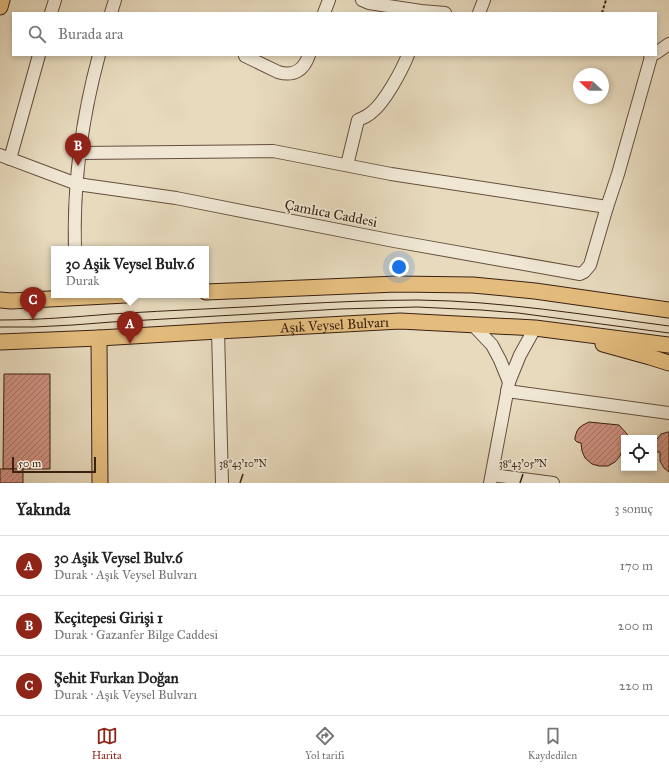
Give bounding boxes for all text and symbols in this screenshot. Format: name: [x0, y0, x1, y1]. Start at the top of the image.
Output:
search box: [12, 12, 657, 56]
icon: search: [26, 23, 48, 45]
text: Burada ara: [58, 25, 123, 43]
north arrow: [573, 68, 609, 104]
pin: B: [65, 133, 91, 166]
street label: Çamlıca Caddesi: [283, 196, 379, 231]
popup: [51, 246, 209, 298]
text: 30 Aşik Veysel Bulv.6: [66, 255, 194, 273]
your location: [389, 257, 409, 277]
text: Durak: [66, 273, 99, 289]
pin: C: [20, 287, 46, 320]
pin: A: [117, 311, 143, 344]
street label: Aşık Veysel Bulvarı: [279, 314, 390, 337]
map controls: [621, 435, 657, 471]
button: locate: [621, 435, 657, 471]
scale bar: [12, 455, 96, 474]
text: 50 m: [18, 457, 41, 470]
text: 38°43'10"N: [219, 458, 267, 470]
text: 38°43'05"N: [499, 458, 548, 470]
text: Yakında: [16, 499, 70, 520]
text: 3 sonuç: [614, 501, 653, 517]
text: 30 Aşik Veysel Bulv.6: [54, 549, 183, 567]
text: A: [25, 558, 33, 574]
text: 170 m: [620, 558, 653, 574]
text: Durak · Aşık Veysel Bulvarı: [54, 567, 197, 583]
text: Keçitepesi Girişi 1: [54, 609, 163, 627]
text: B: [25, 618, 33, 634]
text: 200 m: [618, 618, 653, 634]
text: Durak · Gazanfer Bilge Caddesi: [54, 627, 218, 643]
text: Şehit Furkan Doğan: [54, 669, 179, 687]
text: C: [25, 678, 33, 694]
text: 220 m: [619, 678, 653, 694]
text: Durak · Aşık Veysel Bulvarı: [54, 687, 197, 703]
tab: Harita: [92, 725, 122, 762]
tab: Yol tarifi: [305, 725, 344, 762]
tab: Kaydedilen: [528, 725, 577, 762]

